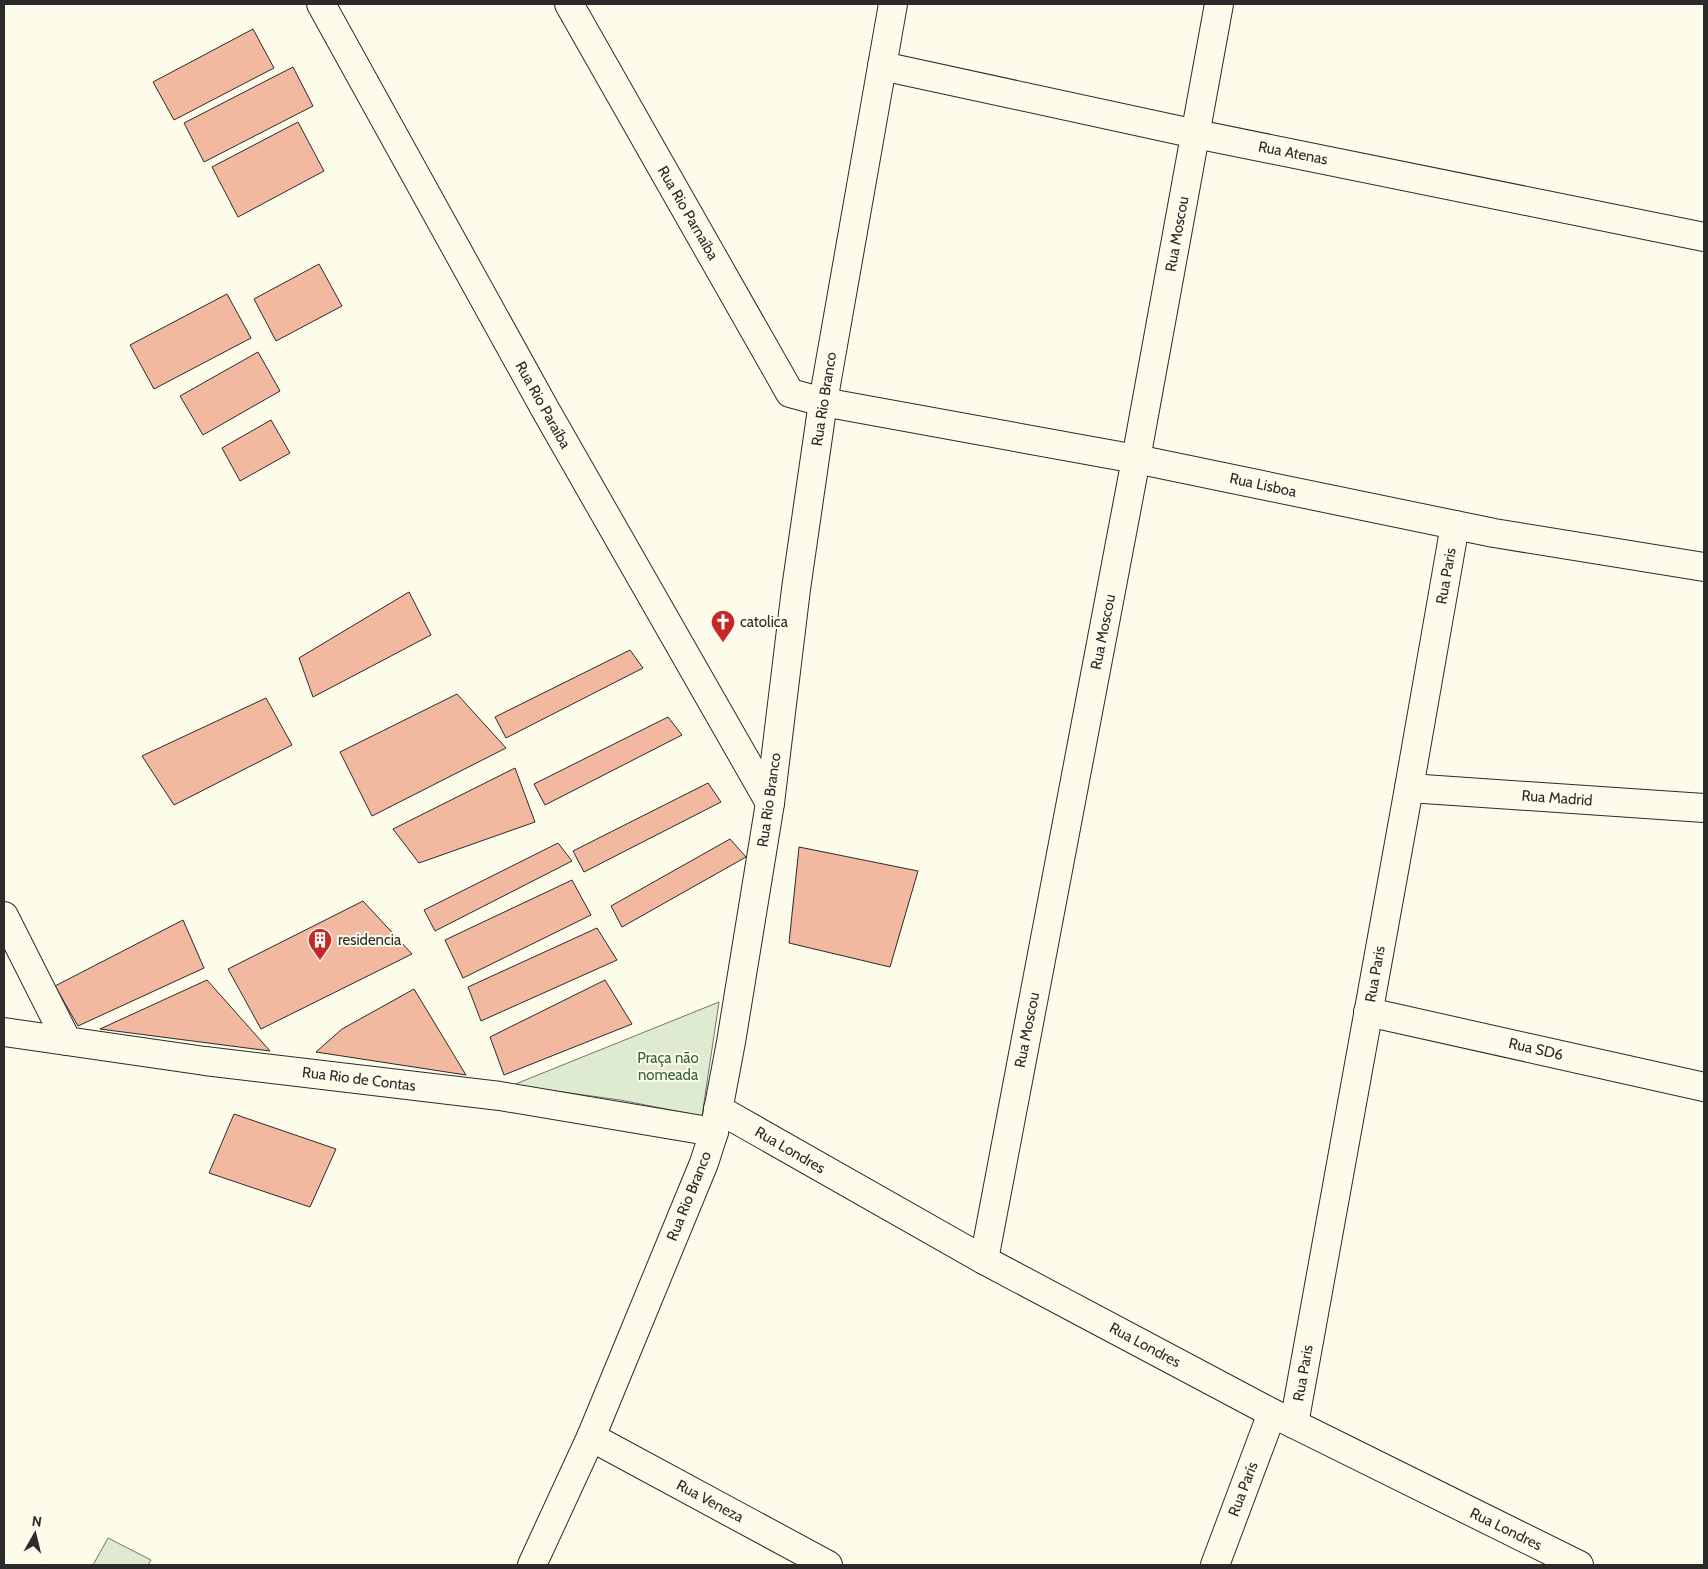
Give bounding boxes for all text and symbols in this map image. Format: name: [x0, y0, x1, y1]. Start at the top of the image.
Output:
street label: Rua Atenas: [1257, 137, 1329, 169]
street label: Rua Rio Parnaíba: [654, 163, 723, 264]
street label: Rua Moscou: [1161, 195, 1193, 273]
street label: Rua Rio Branco: [808, 351, 840, 447]
street label: Rua Rio Paraíba: [512, 358, 575, 453]
street label: Rua Lisboa: [1228, 469, 1299, 501]
street label: Rua Paris: [1432, 546, 1460, 606]
street label: Rua Moscou: [1087, 593, 1119, 671]
church icon: catolica: [710, 609, 736, 643]
place label: catolica: [740, 613, 789, 631]
street label: Rua Rio Branco: [753, 752, 785, 848]
street label: Rua Madrid: [1521, 787, 1593, 809]
building icon: residencia: [307, 927, 333, 961]
place label: residencia: [338, 931, 402, 949]
street label: Rua Paris: [1361, 944, 1389, 1004]
street label: Rua Moscou: [1011, 991, 1043, 1069]
street label: Rua SD6: [1507, 1034, 1565, 1064]
park label: Praça não nomeada: [637, 1049, 699, 1084]
street label: Rua Rio de Contas: [301, 1063, 417, 1095]
street label: Rua Londres: [752, 1123, 828, 1177]
street label: Rua Rio Branco: [663, 1149, 715, 1243]
street label: Rua Londres: [1106, 1319, 1184, 1371]
street label: Rua Paris: [1289, 1343, 1317, 1403]
street label: Rua París: [1224, 1459, 1262, 1519]
street label: Rua Veneza: [673, 1476, 747, 1527]
street label: Rua Londres: [1467, 1504, 1545, 1554]
north arrow: [10, 1509, 60, 1559]
text: N: [31, 1512, 43, 1531]

